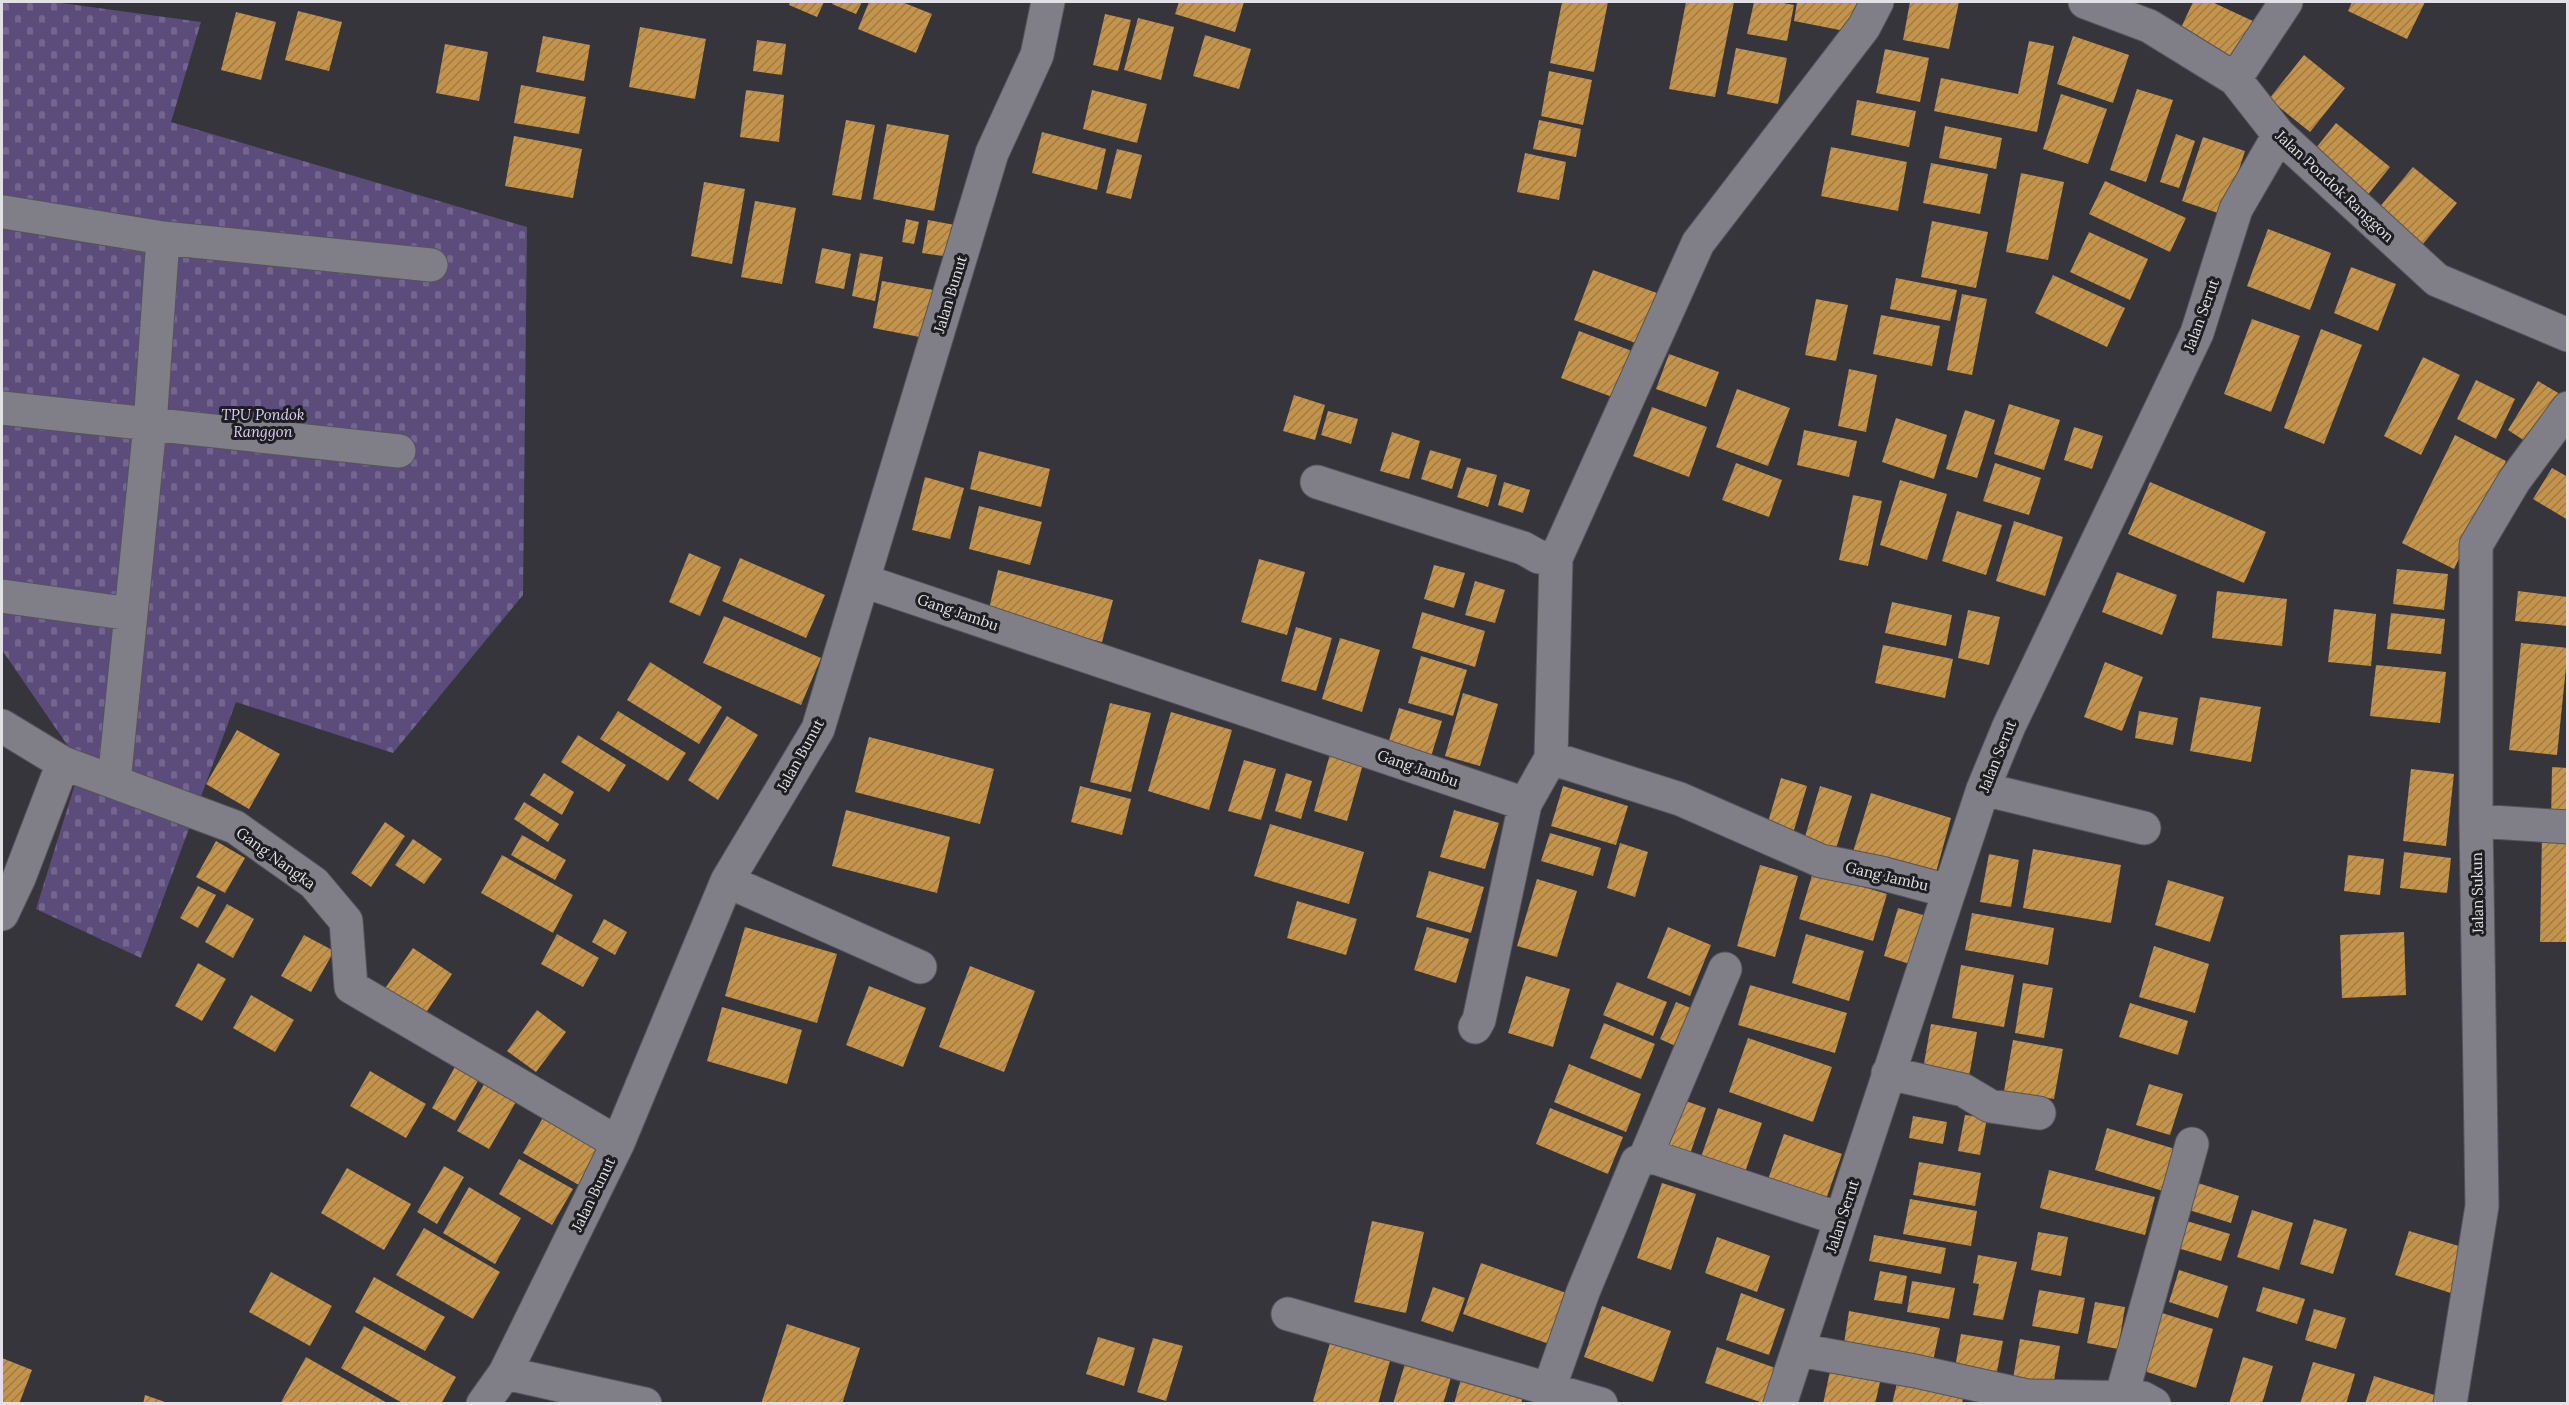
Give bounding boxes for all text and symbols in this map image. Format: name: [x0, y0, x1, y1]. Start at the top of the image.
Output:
street label: Jalan Pondok Ranggon: [2271, 125, 2398, 246]
street label: Jalan Bunut: [929, 253, 971, 336]
street label: Jalan Serut: [2179, 276, 2223, 355]
park label: TPU Pondok Ranggon: [221, 405, 305, 441]
street label: Gang Jambu: [915, 589, 1001, 635]
street label: Jalan Bunut: [772, 715, 828, 795]
street label: Jalan Serut: [1974, 717, 2020, 796]
street label: Gang Jambu: [1375, 745, 1461, 791]
street label: Gang Nangka: [233, 823, 319, 893]
street label: Jalan Sukun: [2467, 852, 2487, 935]
street label: Gang Jambu: [1844, 857, 1930, 895]
street label: Jalan Bunut: [566, 1154, 619, 1235]
street label: Jalan Serut: [1821, 1177, 1863, 1256]

